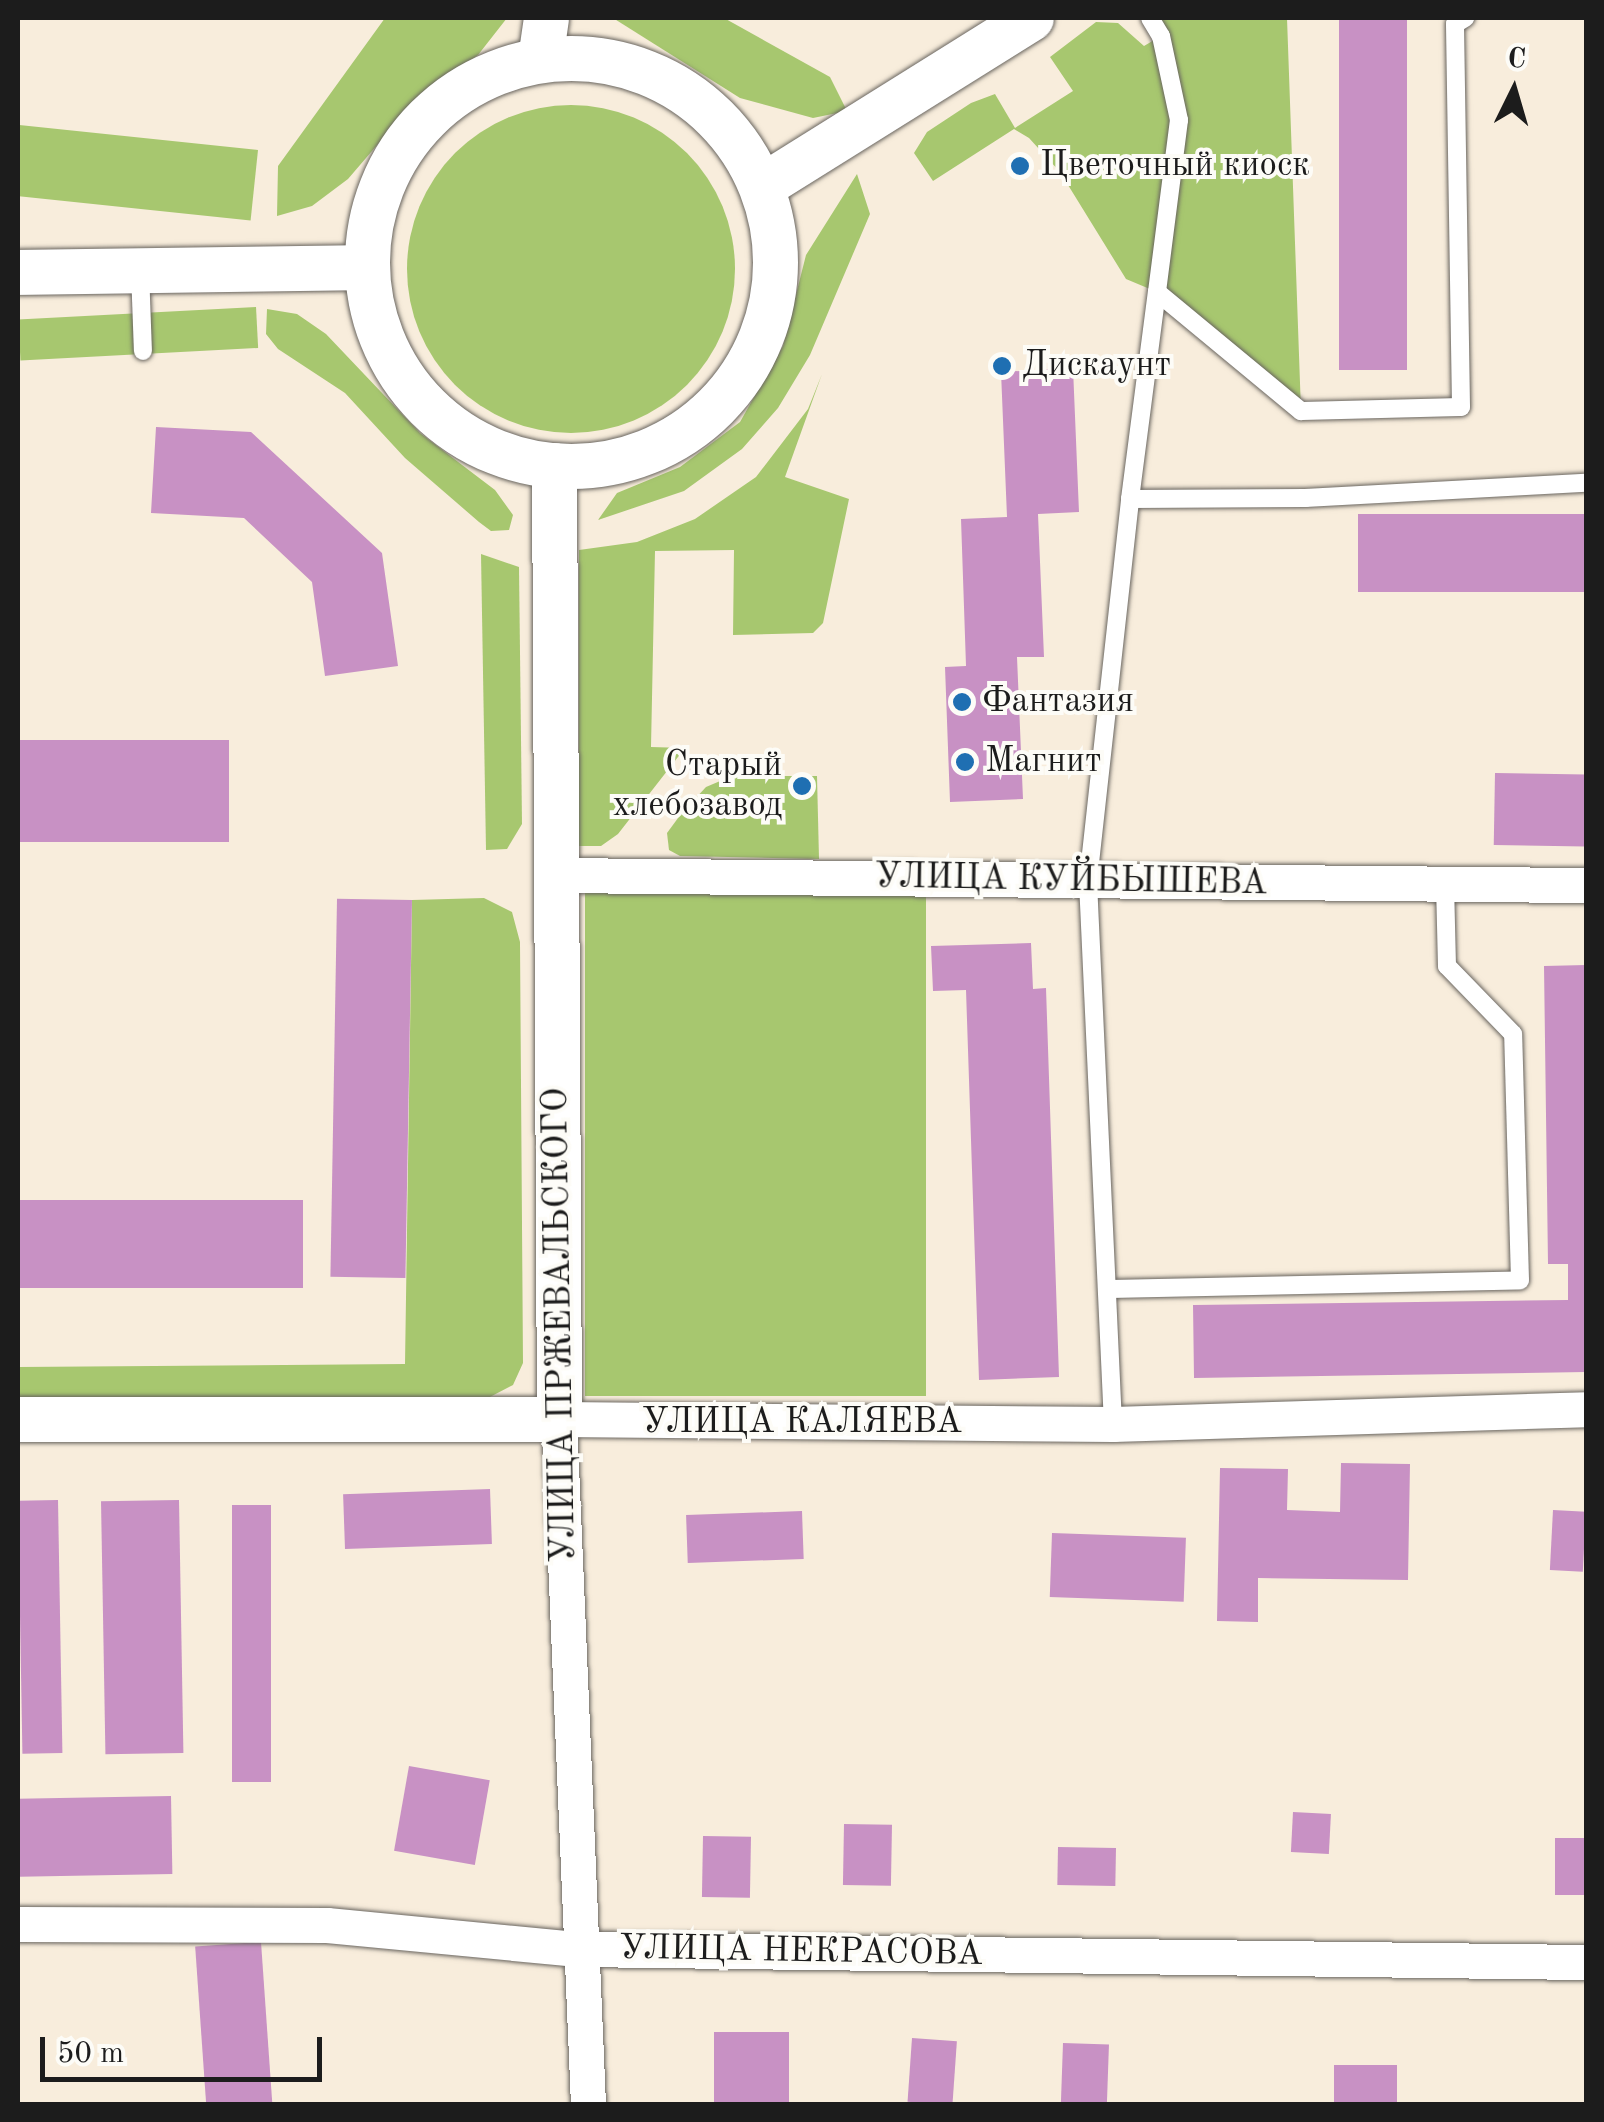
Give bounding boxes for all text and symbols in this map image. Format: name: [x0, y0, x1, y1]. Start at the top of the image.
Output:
north arrow: [1464, 40, 1564, 140]
text: С: [1506, 45, 1527, 75]
place label: Цветочный киоск: [1040, 145, 1310, 187]
marker: Цветочный киоск: [1009, 155, 1031, 177]
place label: Дискаунт: [1022, 345, 1171, 387]
marker: Дискаунт: [991, 355, 1013, 377]
place label: Фантазия: [982, 681, 1134, 723]
marker: Фантазия: [951, 691, 973, 713]
place label: Магнит: [985, 741, 1101, 783]
place label: Старый хлебозавод: [613, 745, 782, 827]
marker: Магнит: [954, 751, 976, 773]
marker: Старый хлебозавод: [791, 775, 813, 797]
street label: УЛИЦА КУЙБЫШЕВА: [874, 857, 1268, 905]
street label: УЛИЦА ПРЖЕВАЛЬСКОГО: [536, 1087, 586, 1563]
street label: УЛИЦА КАЛЯЕВА: [642, 1402, 962, 1444]
street label: УЛИЦА НЕКРАСОВА: [619, 1928, 983, 1976]
scale bar: [45, 2017, 328, 2079]
text: 50 m: [57, 2039, 124, 2069]

